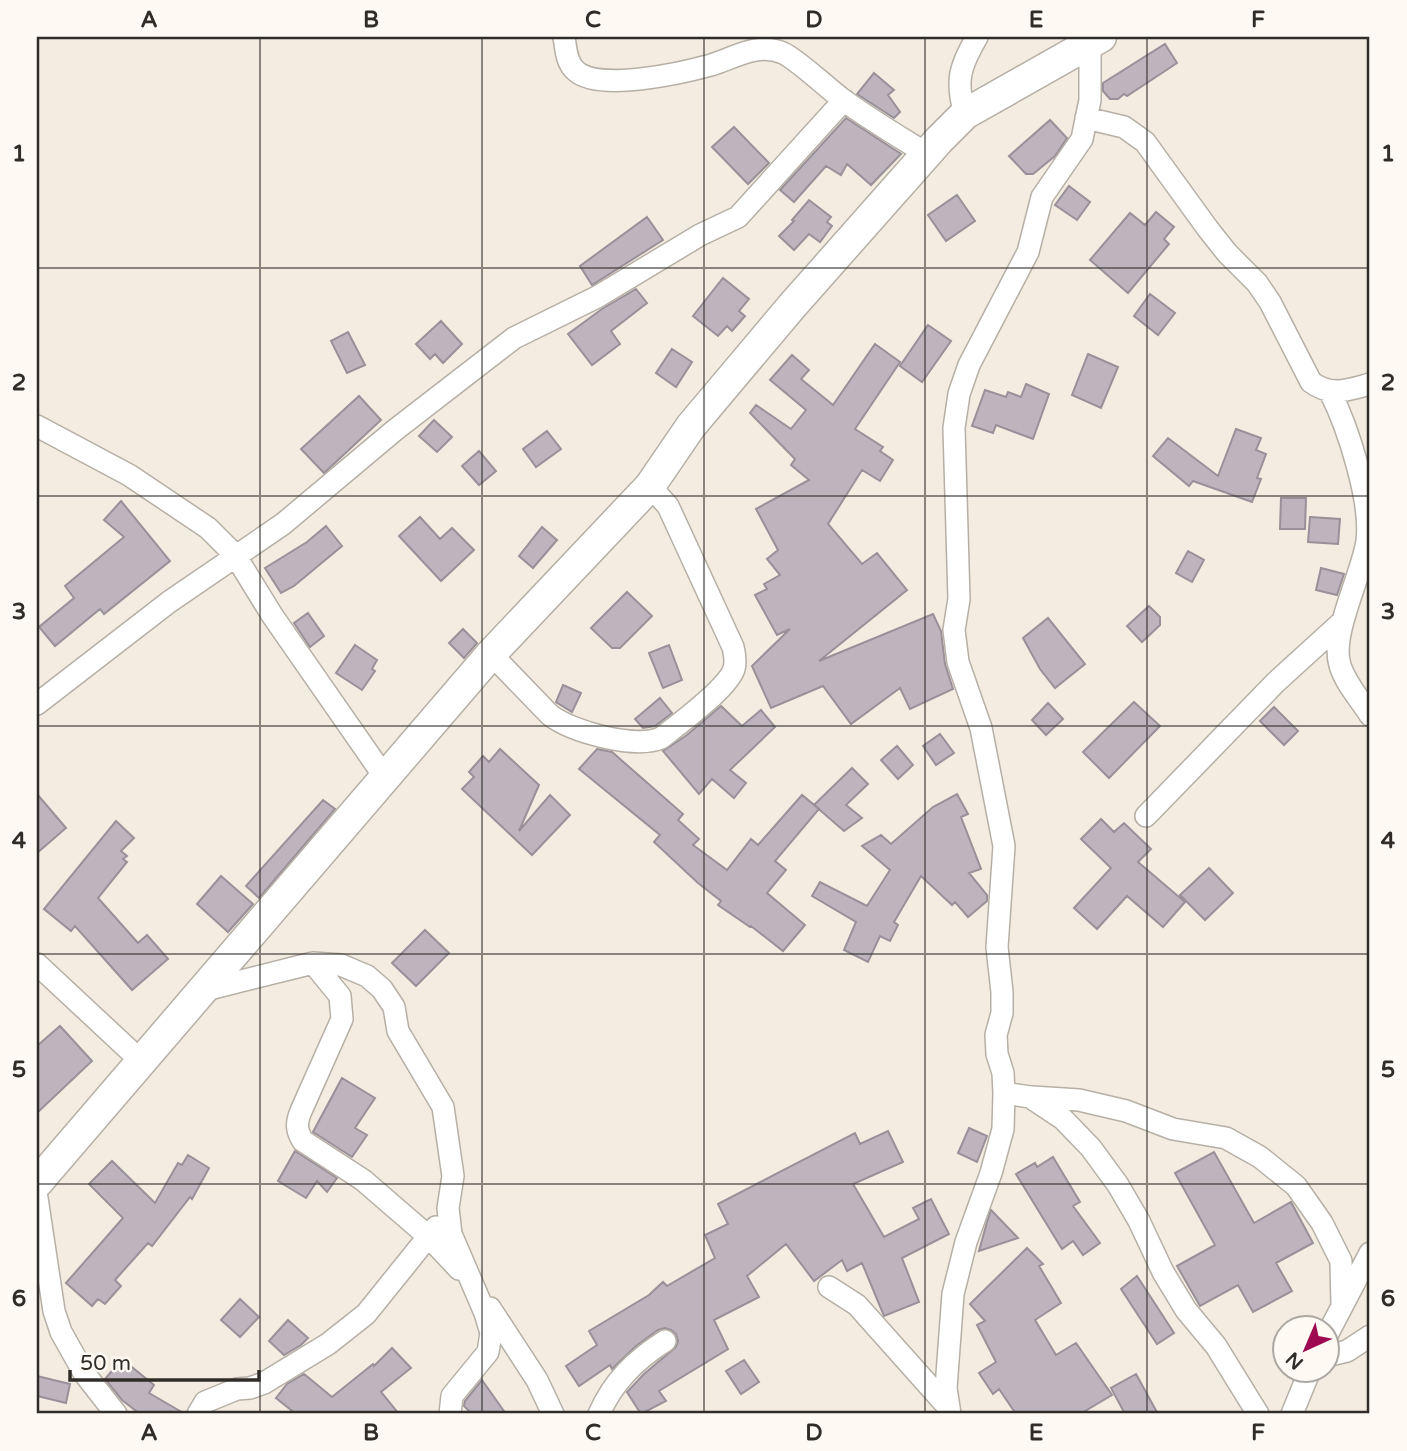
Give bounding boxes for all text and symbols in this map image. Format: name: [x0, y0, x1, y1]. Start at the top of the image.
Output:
text: A: [140, 6, 158, 34]
text: B: [363, 6, 379, 34]
text: C: [585, 6, 601, 34]
text: D: [805, 6, 823, 34]
text: E: [1029, 6, 1043, 34]
text: F: [1251, 6, 1265, 34]
text: 1: [12, 140, 26, 168]
text: 1: [1381, 140, 1395, 168]
text: 2: [12, 369, 26, 397]
text: 2: [1381, 369, 1395, 397]
text: 3: [12, 598, 26, 626]
text: 3: [1381, 598, 1395, 626]
text: 4: [12, 827, 27, 855]
text: 4: [1381, 827, 1396, 855]
text: 5: [12, 1056, 26, 1084]
text: 5: [1381, 1056, 1395, 1084]
text: 6: [12, 1285, 26, 1313]
text: 6: [1381, 1285, 1395, 1313]
north arrow: [1270, 1314, 1340, 1384]
scale bar: [70, 1339, 259, 1383]
text: N: [1282, 1347, 1308, 1374]
text: 50 m: [80, 1351, 131, 1376]
text: A: [140, 1419, 158, 1447]
text: B: [363, 1419, 379, 1447]
text: C: [585, 1419, 601, 1447]
text: D: [805, 1419, 823, 1447]
text: E: [1029, 1419, 1043, 1447]
text: F: [1251, 1419, 1265, 1447]

